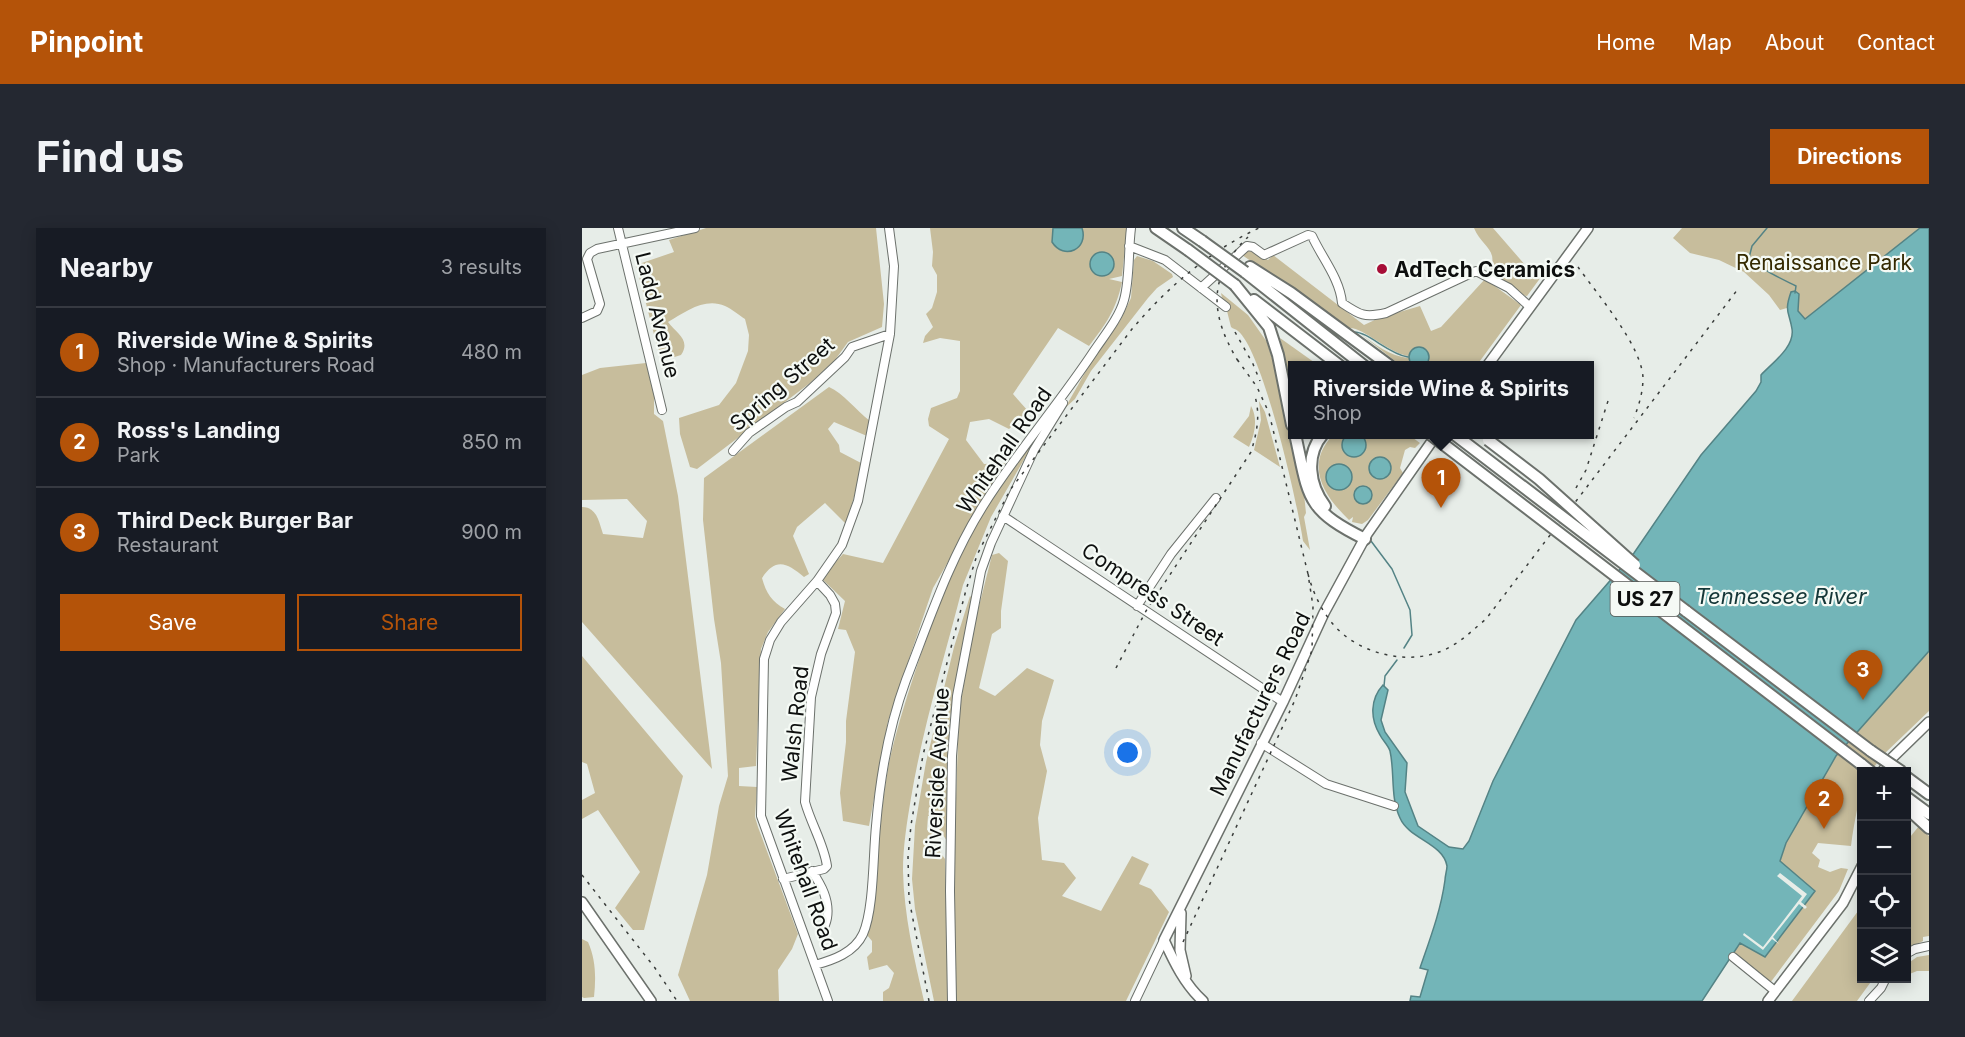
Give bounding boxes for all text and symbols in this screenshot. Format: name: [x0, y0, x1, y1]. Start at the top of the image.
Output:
text: Pinpoint: [30, 25, 143, 59]
text: Home: [1596, 30, 1655, 55]
text: Map: [1688, 30, 1732, 55]
text: About: [1765, 30, 1824, 55]
text: Contact: [1857, 30, 1935, 55]
button: Directions: [1770, 129, 1929, 184]
text: Find us: [36, 131, 184, 182]
street label: Ladd Avenue: [630, 249, 686, 381]
park label: Renaissance Park: [1736, 250, 1913, 275]
text: Nearby: [60, 252, 153, 283]
text: 3 results: [441, 255, 522, 279]
place label: AdTech Ceramics: [1394, 257, 1575, 282]
marker: AdTech Ceramics: [1375, 262, 1389, 276]
text: Riverside Wine & Spirits: [117, 327, 373, 353]
street label: Spring Street: [725, 332, 839, 436]
text: 1: [75, 340, 84, 364]
text: 480 m: [461, 340, 522, 364]
text: Shop · Manufacturers Road: [117, 353, 375, 377]
popup: [1288, 361, 1594, 439]
text: Riverside Wine & Spirits: [1313, 375, 1569, 401]
street label: Whitehall Road: [951, 382, 1057, 518]
text: Shop: [1313, 401, 1362, 425]
text: Ross's Landing: [117, 417, 280, 443]
text: 2: [73, 430, 86, 454]
text: 850 m: [462, 430, 522, 454]
text: Park: [117, 443, 160, 467]
pin: 1: [1422, 458, 1460, 508]
text: Third Deck Burger Bar: [117, 507, 353, 533]
text: 3: [73, 520, 86, 544]
text: 900 m: [461, 520, 522, 544]
text: Restaurant: [117, 533, 219, 557]
street label: Compress Street: [1077, 537, 1229, 651]
road number: US 27: [1610, 582, 1680, 616]
water label: Tennessee River: [1696, 583, 1867, 609]
button: Save: [60, 594, 285, 651]
button: Share: [297, 594, 522, 651]
street label: Manufacturers Road: [1205, 608, 1315, 800]
pin: 3: [1844, 650, 1882, 700]
street label: Walsh Road: [776, 665, 814, 783]
street label: Riverside Avenue: [920, 687, 954, 859]
your location: [1113, 738, 1142, 767]
map controls: [1857, 767, 1911, 983]
button: +: [1857, 767, 1911, 821]
pin: 2: [1804, 780, 1844, 829]
street label: Whitehall Road: [769, 806, 843, 954]
button: −: [1857, 821, 1911, 875]
button: locate: [1857, 875, 1911, 929]
button: layers: [1857, 929, 1911, 983]

